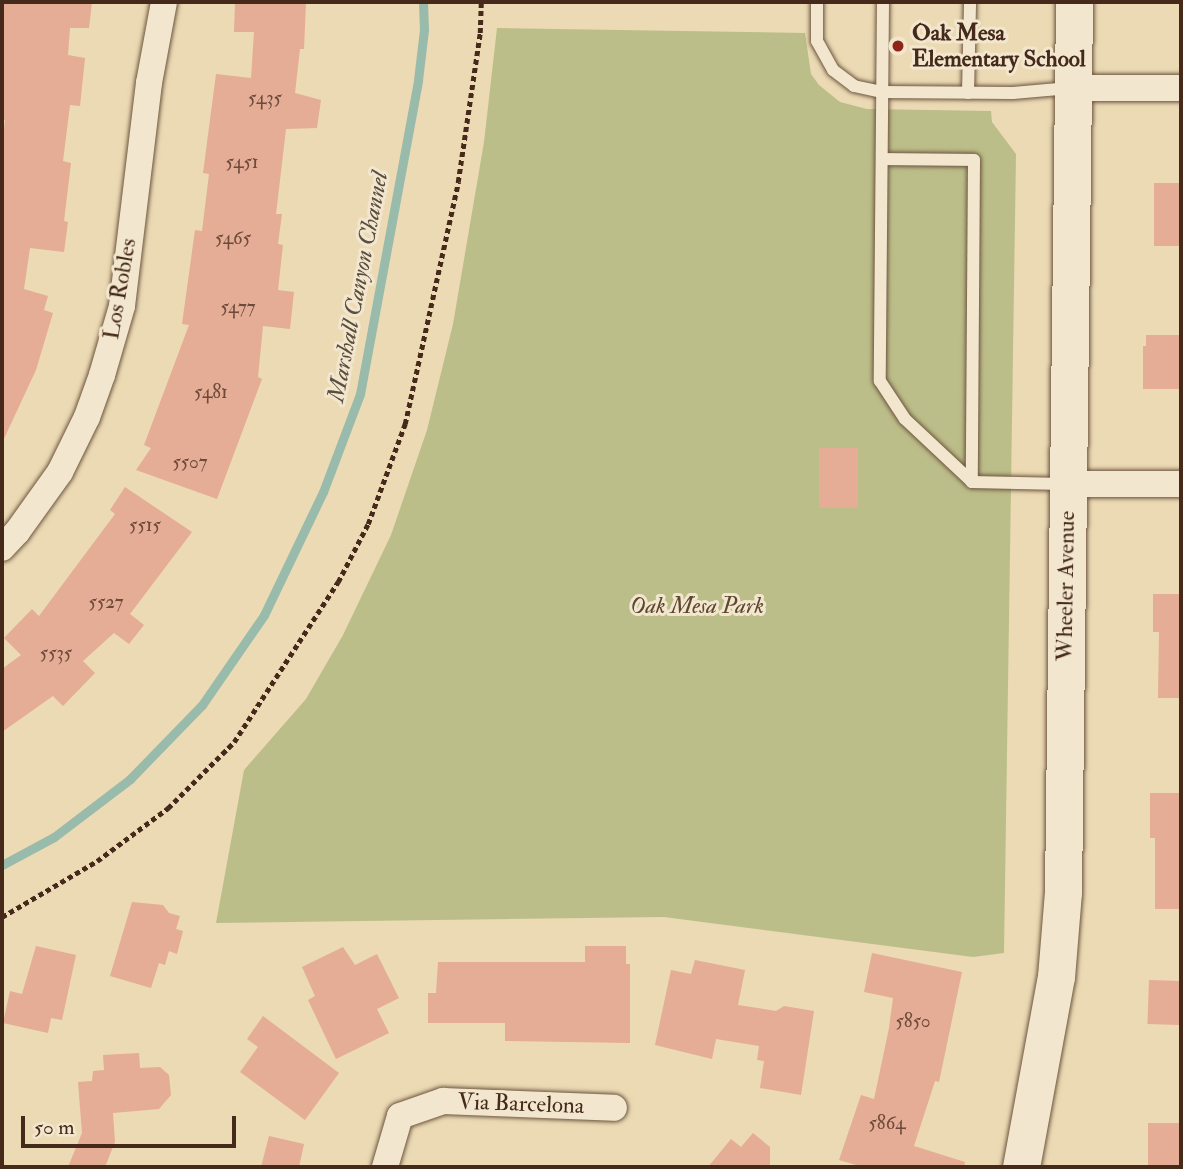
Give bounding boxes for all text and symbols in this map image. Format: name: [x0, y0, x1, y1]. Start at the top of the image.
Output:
place label: Oak Mesa Elementary School: [912, 19, 1086, 73]
marker: Oak Mesa Elementary School: [890, 38, 906, 54]
house number: 5435: [248, 88, 282, 110]
house number: 5451: [225, 152, 259, 174]
water label: Marshall Canyon Channel: [322, 169, 394, 405]
house number: 5465: [215, 228, 251, 250]
street label: Los Robles: [98, 236, 142, 342]
house number: 5477: [220, 297, 256, 319]
house number: 5481: [194, 382, 228, 404]
house number: 5507: [173, 452, 207, 474]
street label: Wheeler Avenue: [1051, 511, 1081, 661]
house number: 5515: [129, 515, 161, 537]
house number: 5527: [89, 592, 123, 614]
park label: Oak Mesa Park: [630, 592, 764, 620]
house number: 5535: [40, 643, 72, 665]
house number: 5850: [895, 1011, 931, 1033]
street label: Via Barcelona: [457, 1088, 585, 1120]
scale bar: [24, 1102, 240, 1146]
house number: 5864: [868, 1113, 906, 1135]
text: 50 m: [34, 1114, 75, 1141]

